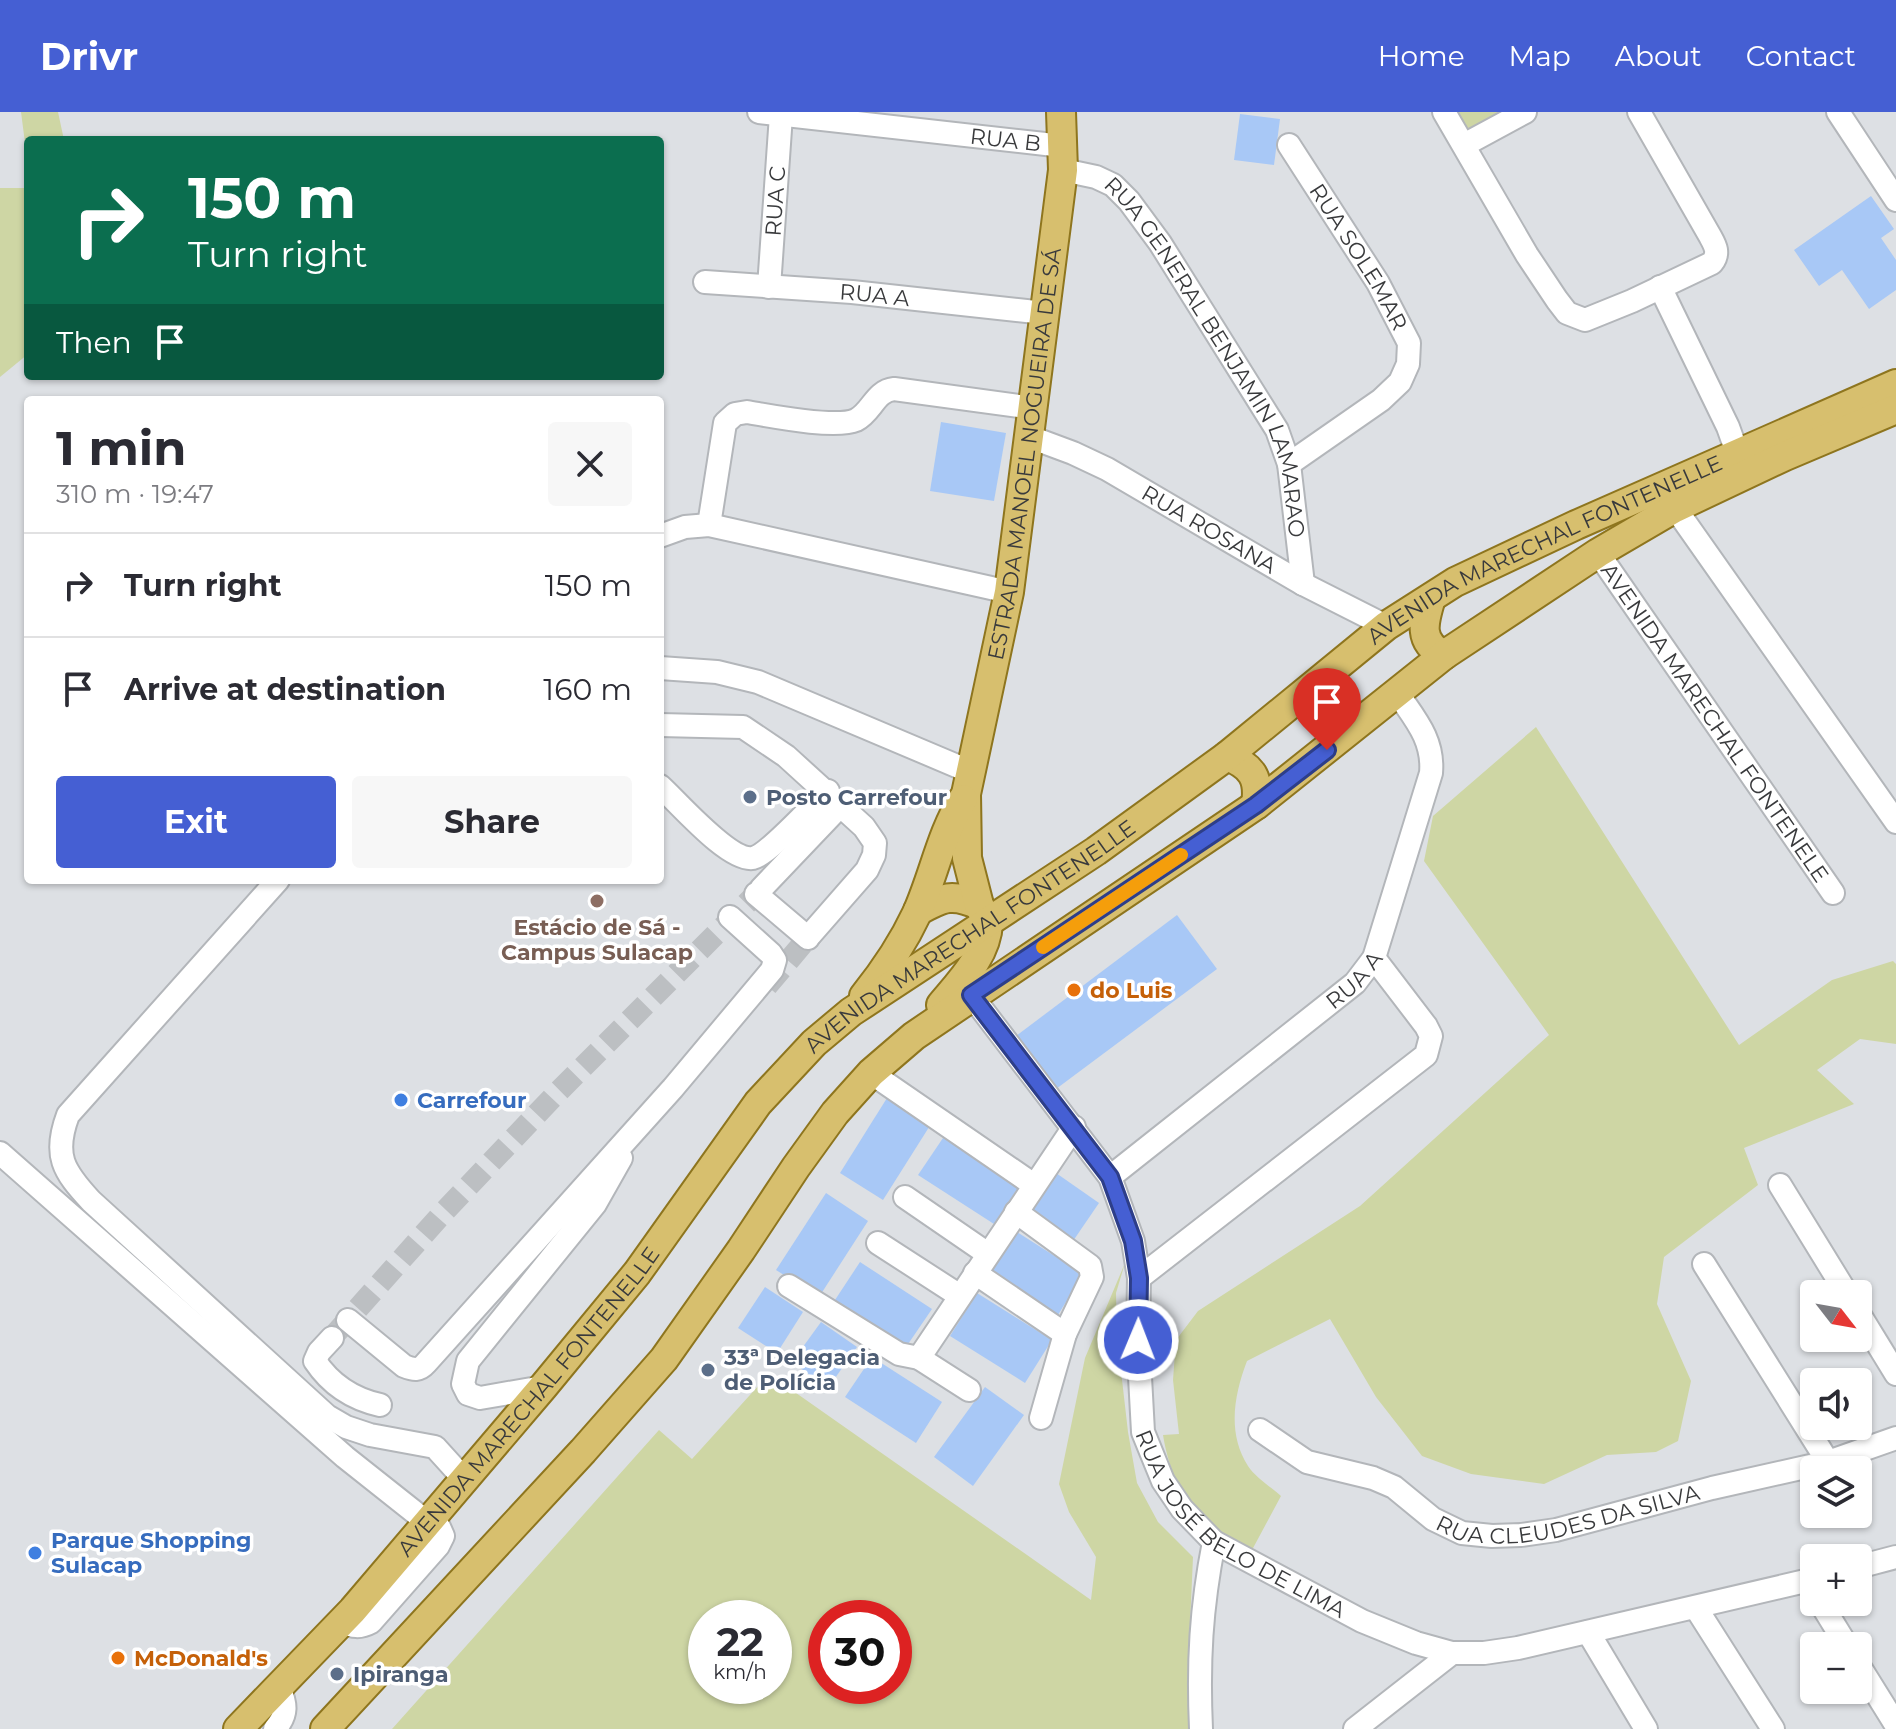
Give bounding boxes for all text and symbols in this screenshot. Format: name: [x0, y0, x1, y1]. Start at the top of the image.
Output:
text: Drivr: [40, 33, 138, 80]
text: Home: [1378, 39, 1465, 73]
text: Map: [1509, 39, 1571, 73]
text: About: [1615, 39, 1702, 73]
text: Contact: [1746, 39, 1856, 73]
street label: RUA B: [969, 123, 1042, 157]
text: 150 m: [188, 164, 356, 232]
street label: RUA C: [760, 165, 791, 237]
icon: right: [56, 168, 160, 272]
street label: RUA GENERAL BENJAMIN LAMARAO: [1099, 171, 1310, 539]
street label: RUA SOLEMAR: [1304, 179, 1413, 335]
text: Turn right: [188, 232, 368, 276]
street label: ESTRADA MANOEL NOGUEIRA DE SÁ: [982, 246, 1067, 663]
street label: RUA A: [839, 278, 911, 312]
icon: arrive: [148, 320, 192, 364]
text: Then: [56, 324, 132, 361]
text: 1 min: [56, 419, 186, 477]
button: close: [548, 422, 632, 506]
street label: AVENIDA MARECHAL FONTENELLE: [1361, 449, 1726, 650]
text: 310 m · 19:47: [56, 478, 214, 510]
street label: RUA ROSANA: [1137, 479, 1282, 580]
street label: AVENIDA MARECHAL FONTENELE: [1595, 558, 1834, 888]
icon: right: [56, 563, 100, 607]
text: Turn right: [124, 567, 281, 604]
text: 150 m: [545, 567, 632, 604]
icon: arrive: [56, 667, 100, 711]
pin: [1293, 668, 1361, 750]
text: Arrive at destination: [124, 671, 446, 708]
text: 160 m: [543, 671, 632, 708]
icon: arrive: [1305, 680, 1349, 724]
button: Exit: [56, 776, 336, 868]
button: Share: [352, 776, 632, 868]
place label: Posto Carrefour: [766, 784, 947, 811]
marker: Posto Carrefour: [741, 788, 759, 806]
street label: AVENIDA MARECHAL FONTENELLE: [799, 814, 1141, 1059]
marker: Estácio de Sá - Campus Sulacap: [588, 892, 606, 910]
place label: Estácio de Sá - Campus Sulacap: [501, 914, 693, 966]
street label: RUA A: [1321, 946, 1388, 1015]
place label: do Luis: [1090, 977, 1173, 1004]
marker: do Luis: [1065, 981, 1083, 999]
place label: Carrefour: [417, 1087, 526, 1114]
marker: Carrefour: [392, 1091, 410, 1109]
street label: AVENIDA MARECHAL FONTENELLE: [392, 1242, 665, 1562]
north arrow: [1800, 1280, 1872, 1352]
map controls: [1800, 1280, 1872, 1704]
position arrow: [1096, 1298, 1180, 1382]
place label: 33ª Delegacia de Polícia: [723, 1344, 880, 1396]
marker: 33ª Delegacia de Polícia: [699, 1361, 717, 1379]
button: sound: [1800, 1368, 1872, 1440]
street label: RUA JOSÉ BELO DE LIMA: [1130, 1426, 1350, 1624]
button: layers: [1800, 1456, 1872, 1528]
street label: RUA CLEUDES DA SILVA: [1432, 1479, 1703, 1550]
place label: Parque Shopping Sulacap: [51, 1527, 251, 1579]
marker: Parque Shopping Sulacap: [26, 1544, 44, 1562]
button: +: [1800, 1544, 1872, 1616]
speed limit sign: 30: [808, 1600, 912, 1704]
text: 22: [716, 1617, 764, 1666]
button: −: [1800, 1632, 1872, 1704]
place label: McDonald's: [134, 1645, 268, 1672]
marker: McDonald's: [109, 1649, 127, 1667]
text: km/h: [713, 1660, 767, 1684]
place label: Ipiranga: [353, 1661, 448, 1688]
marker: Ipiranga: [328, 1665, 346, 1683]

